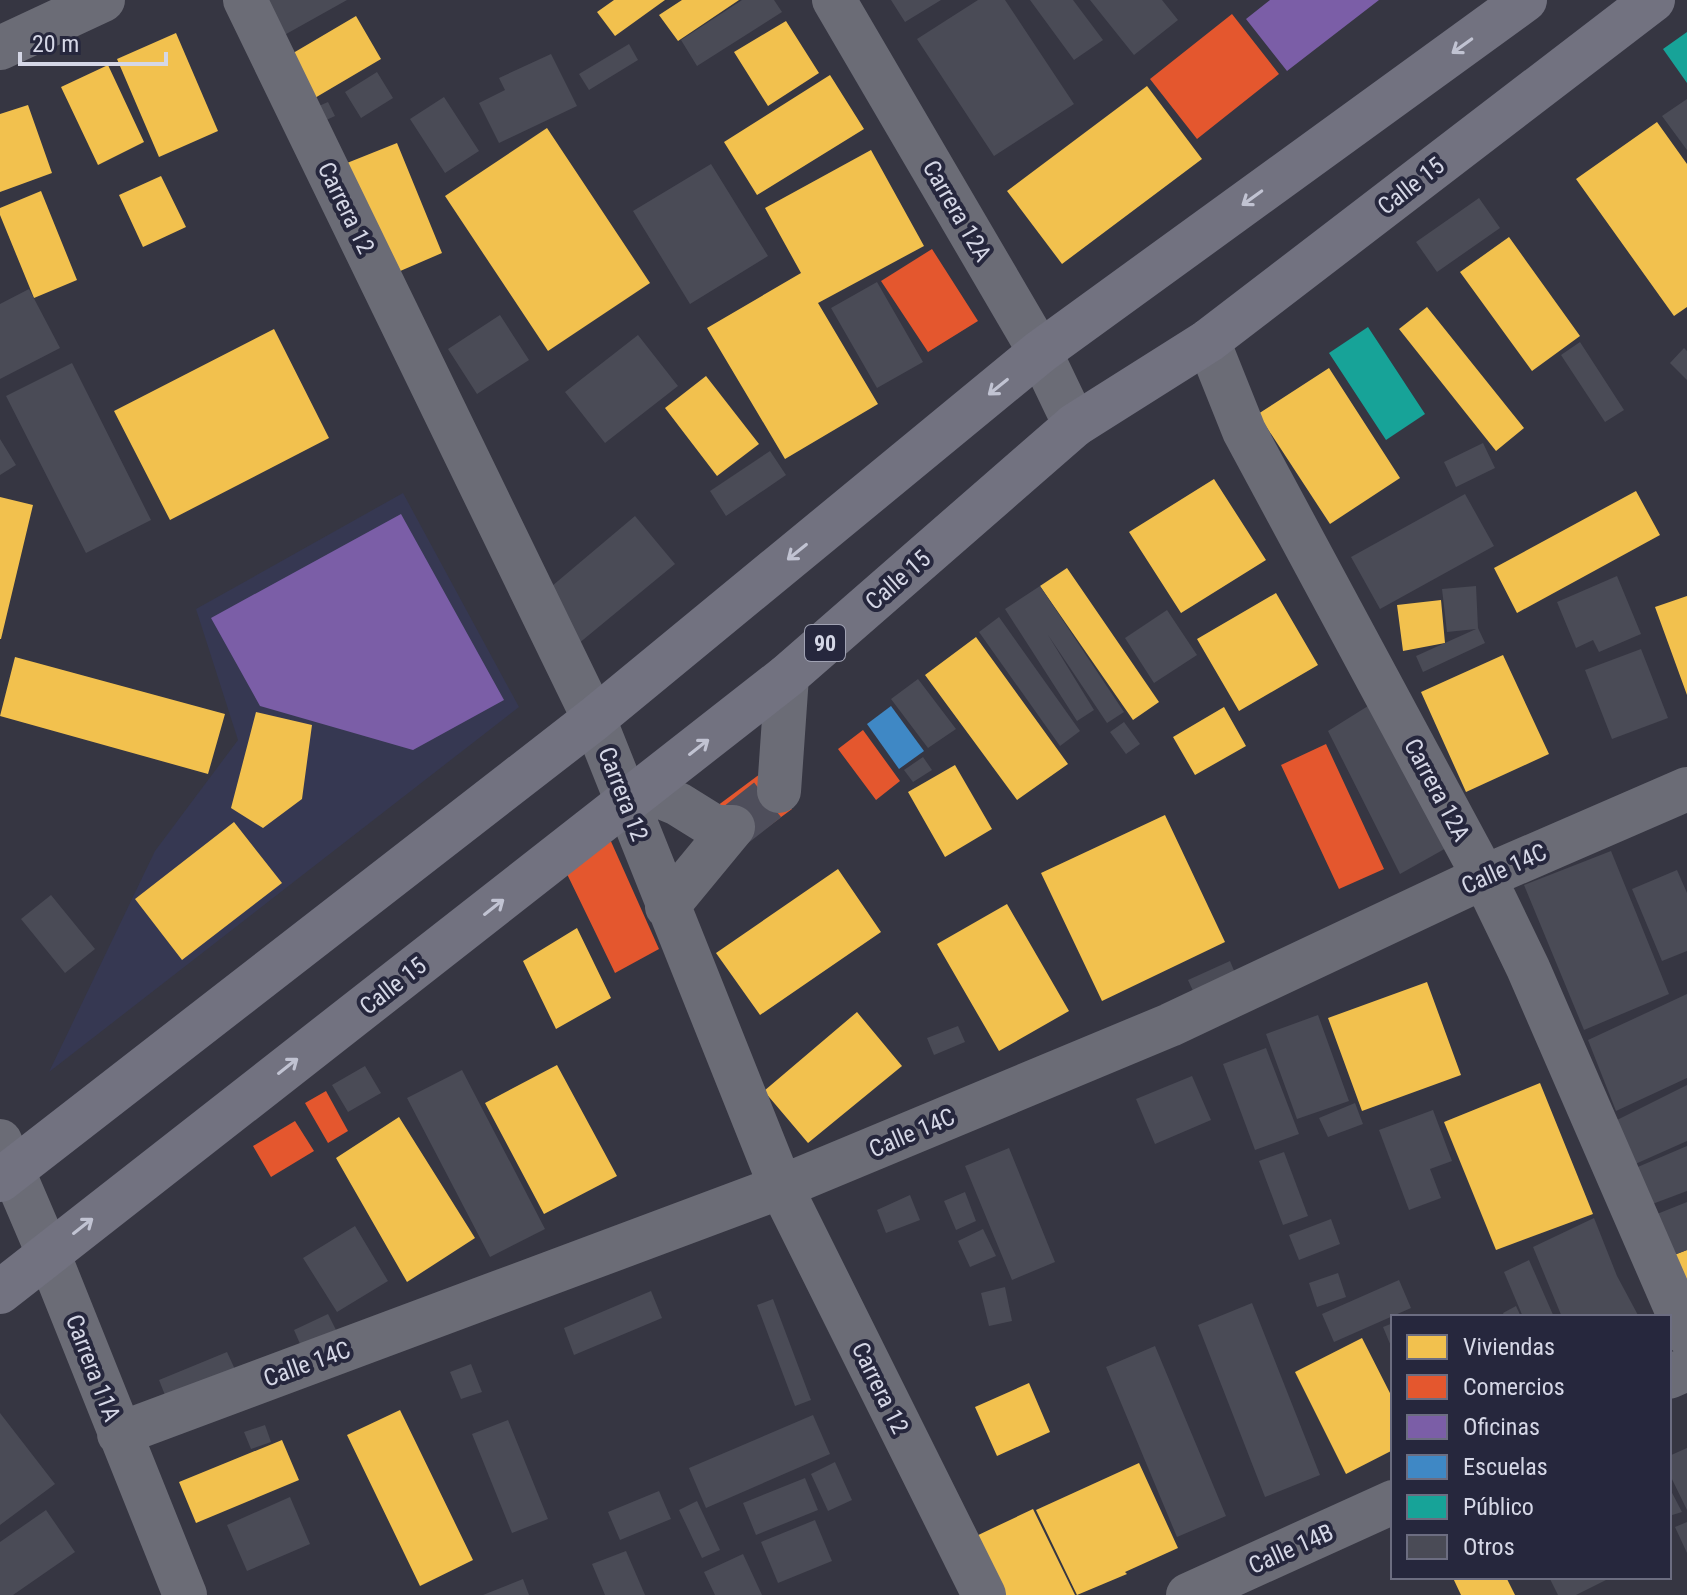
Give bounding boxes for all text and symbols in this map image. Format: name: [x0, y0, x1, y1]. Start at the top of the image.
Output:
scale bar: [20, 16, 166, 66]
text: 20 m: [32, 30, 79, 58]
one-way arrow: [1452, 37, 1473, 54]
street label: Calle 15: [1372, 151, 1450, 221]
street label: Carrera 12A: [917, 155, 997, 267]
street label: Carrera 12: [312, 158, 380, 258]
one-way arrow: [1241, 190, 1263, 207]
one-way arrow: [988, 378, 1009, 395]
one-way arrow: [787, 543, 808, 561]
street label: Calle 15: [860, 544, 936, 616]
road number: 90: [805, 625, 845, 661]
street label: Carrera 12A: [1398, 734, 1476, 846]
one-way arrow: [688, 738, 709, 755]
street label: Carrera 12: [592, 743, 654, 845]
street label: Calle 14C: [1457, 838, 1551, 900]
one-way arrow: [483, 898, 504, 916]
street label: Calle 15: [354, 951, 432, 1021]
one-way arrow: [277, 1058, 298, 1075]
street label: Calle 14C: [865, 1102, 959, 1164]
one-way arrow: [72, 1217, 93, 1234]
street label: Carrera 11A: [60, 1311, 126, 1426]
legend: [1391, 1315, 1671, 1579]
text: Viviendas: [1463, 1333, 1555, 1361]
street label: Calle 14C: [260, 1335, 354, 1393]
street label: Carrera 12: [846, 1338, 914, 1438]
text: Comercios: [1463, 1373, 1565, 1401]
text: Oficinas: [1463, 1413, 1540, 1441]
text: Escuelas: [1463, 1453, 1548, 1481]
text: Público: [1463, 1493, 1534, 1521]
street label: Calle 14B: [1244, 1518, 1338, 1580]
text: Otros: [1463, 1533, 1515, 1561]

